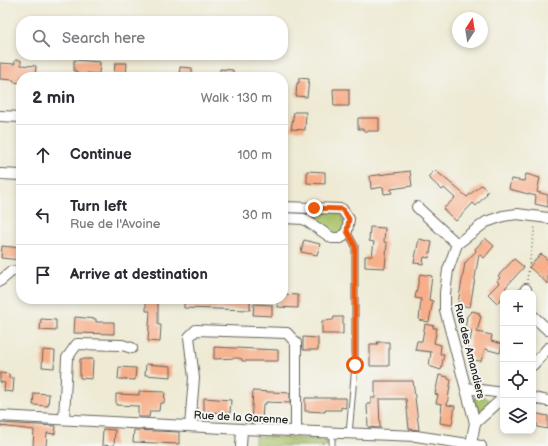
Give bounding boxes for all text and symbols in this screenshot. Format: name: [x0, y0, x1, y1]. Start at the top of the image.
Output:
north arrow: [452, 12, 488, 48]
search box: [16, 16, 288, 60]
icon: search: [30, 27, 52, 49]
text: Search here: [62, 29, 145, 48]
text: 2 min: [32, 88, 75, 108]
text: Walk · 130 m: [201, 90, 272, 106]
icon: ahead: [32, 144, 54, 166]
text: Continue: [70, 145, 132, 164]
text: 100 m: [237, 147, 272, 163]
text: Turn left: [70, 197, 127, 216]
route end: [305, 199, 323, 217]
icon: left: [32, 204, 54, 226]
text: 30 m: [242, 207, 272, 223]
text: Rue de l'Avoine: [70, 216, 161, 232]
icon: arrive: [32, 264, 54, 286]
text: Arrive at destination: [70, 265, 208, 284]
map controls: [500, 290, 536, 434]
button: +: [500, 290, 536, 326]
street label: Rue des Amandiers: [451, 302, 488, 401]
button: −: [500, 326, 536, 362]
route start: [346, 356, 364, 374]
button: locate: [500, 362, 536, 398]
button: layers: [500, 398, 536, 434]
street label: Rue de la Garenne: [193, 409, 289, 426]

